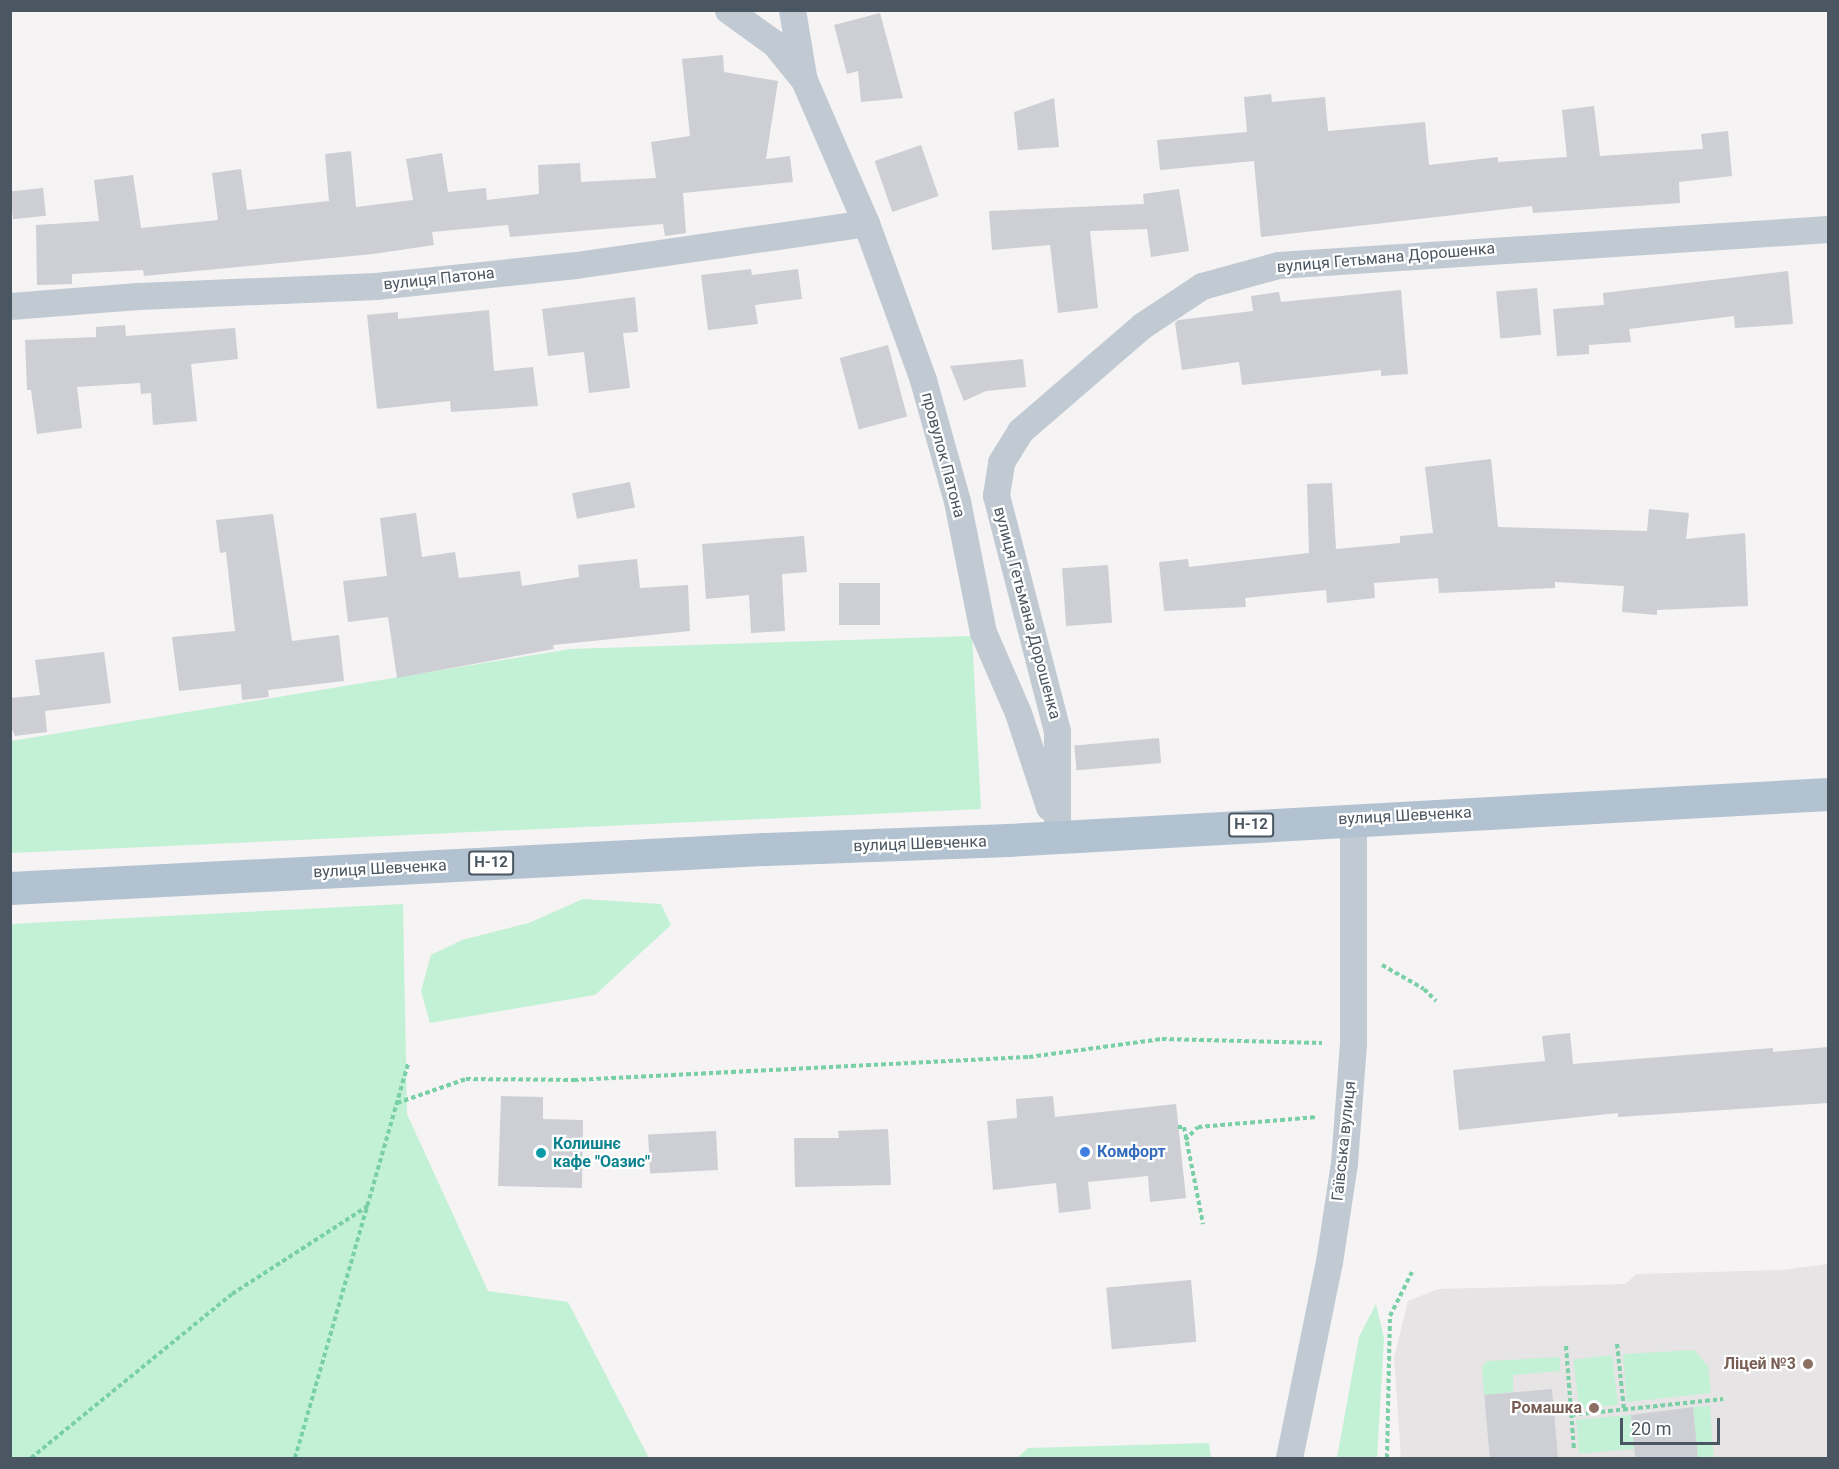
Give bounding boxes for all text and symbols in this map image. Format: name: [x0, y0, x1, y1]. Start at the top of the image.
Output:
street label: вулиця Гетьмана Дорошенка: [1276, 239, 1496, 277]
street label: вулиця Патона: [383, 264, 495, 294]
street label: провулок Патона: [917, 390, 969, 520]
street label: вулиця Гетьмана Дорошенка: [989, 505, 1065, 721]
street label: вулиця Шевченка: [1338, 803, 1472, 829]
road number: Н-12: [1227, 813, 1275, 837]
street label: вулиця Шевченка: [853, 832, 987, 856]
road number: Н-12: [467, 851, 515, 875]
street label: вулиця Шевченка: [313, 856, 447, 882]
street label: Гаївська вулиця: [1328, 1080, 1360, 1202]
place label: Колишнє кафе "Оазис": [553, 1134, 650, 1172]
place label: Комфорт: [1097, 1142, 1166, 1162]
marker: Комфорт: [1078, 1145, 1092, 1159]
marker: Колишнє кафе "Оазис": [534, 1146, 548, 1160]
place label: Ліцей №3: [1724, 1354, 1796, 1374]
marker: Ліцей №3: [1801, 1357, 1815, 1371]
place label: Ромашка: [1511, 1398, 1582, 1418]
marker: Ромашка: [1587, 1401, 1601, 1415]
scale bar: [1623, 1406, 1724, 1444]
text: 20 m: [1631, 1418, 1671, 1439]

